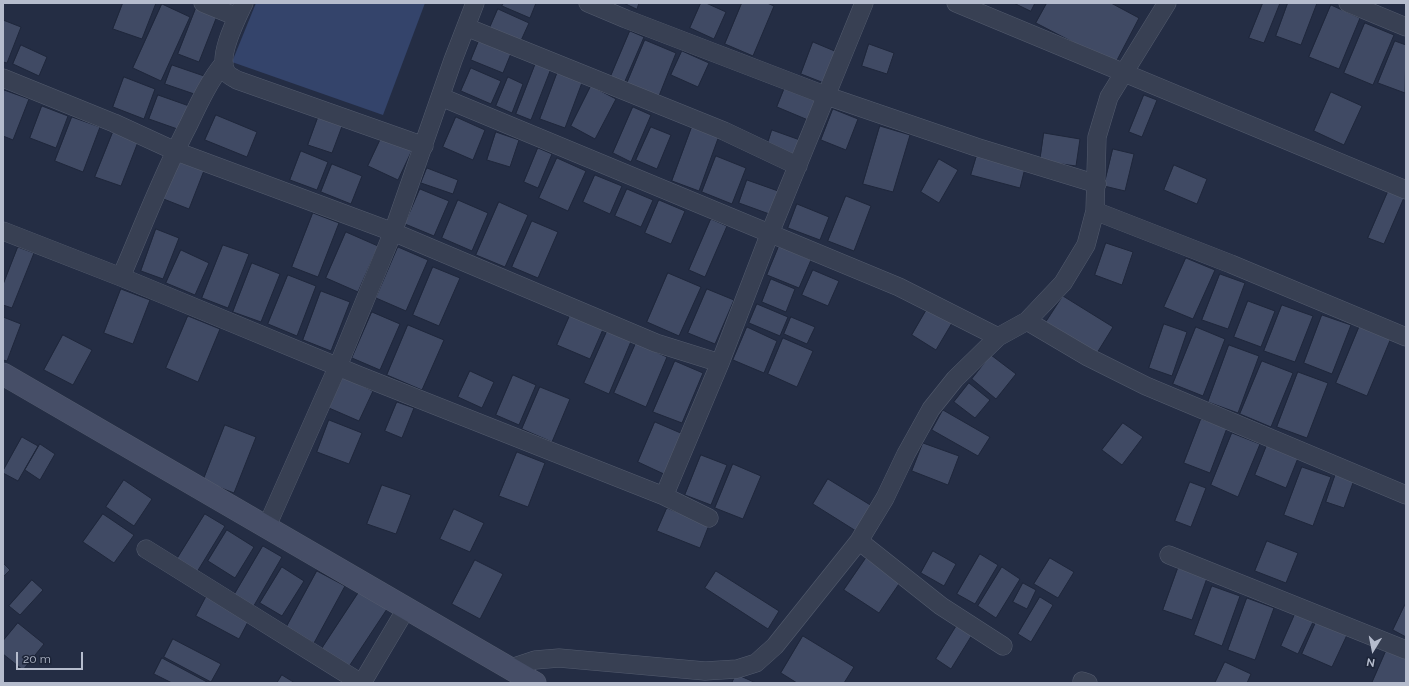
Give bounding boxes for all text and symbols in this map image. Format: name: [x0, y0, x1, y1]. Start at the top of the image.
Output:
north arrow: [1353, 630, 1393, 670]
scale bar: [18, 644, 85, 670]
text: 20 m: [23, 652, 51, 666]
text: N: [1366, 655, 1376, 669]

